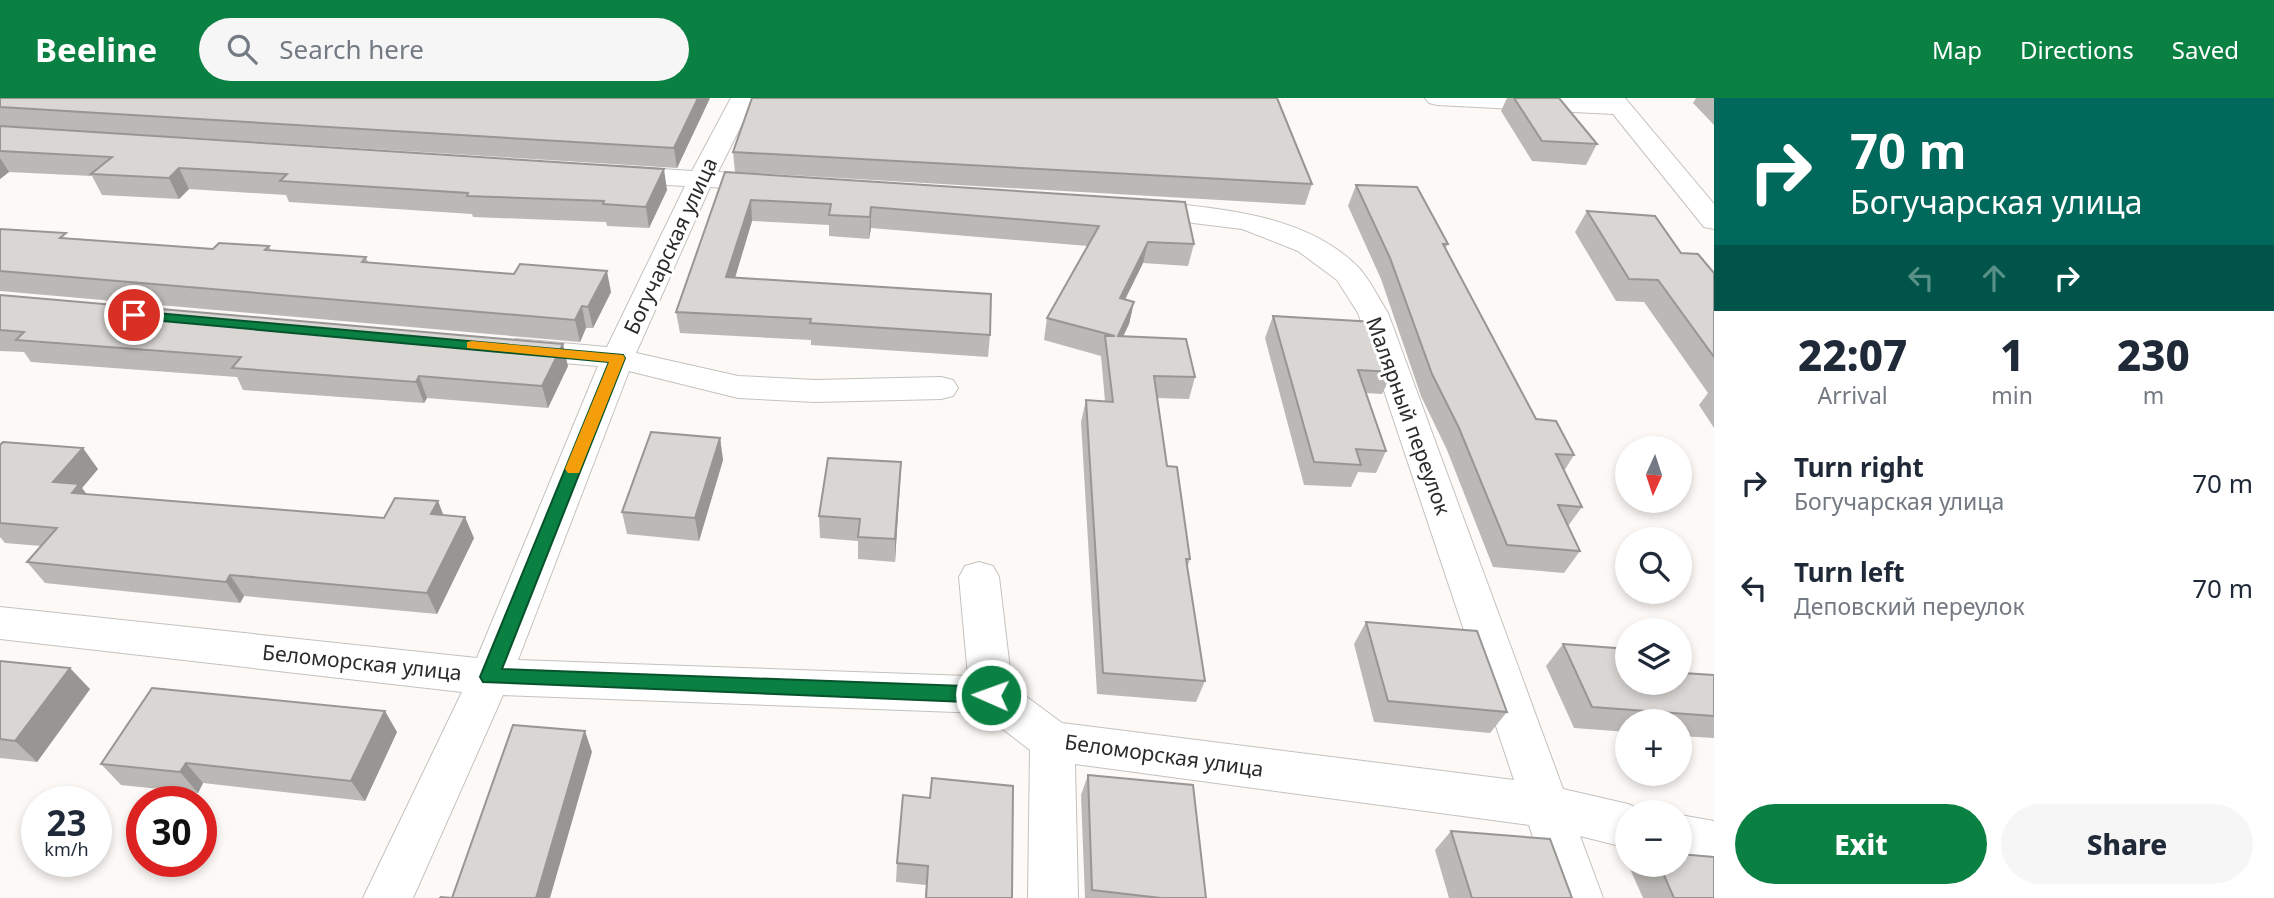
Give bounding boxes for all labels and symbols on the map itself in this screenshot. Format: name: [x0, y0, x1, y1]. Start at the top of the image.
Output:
street label: Богучарская улица: [617, 153, 723, 338]
pin: [104, 285, 164, 345]
street label: Малярный переулок: [1360, 313, 1458, 519]
north arrow: [1615, 436, 1692, 513]
street label: Беломорская улица: [261, 638, 463, 686]
position arrow: [954, 658, 1028, 732]
street label: Беломорская улица: [1063, 727, 1265, 783]
speed limit sign: 30: [126, 786, 217, 877]

